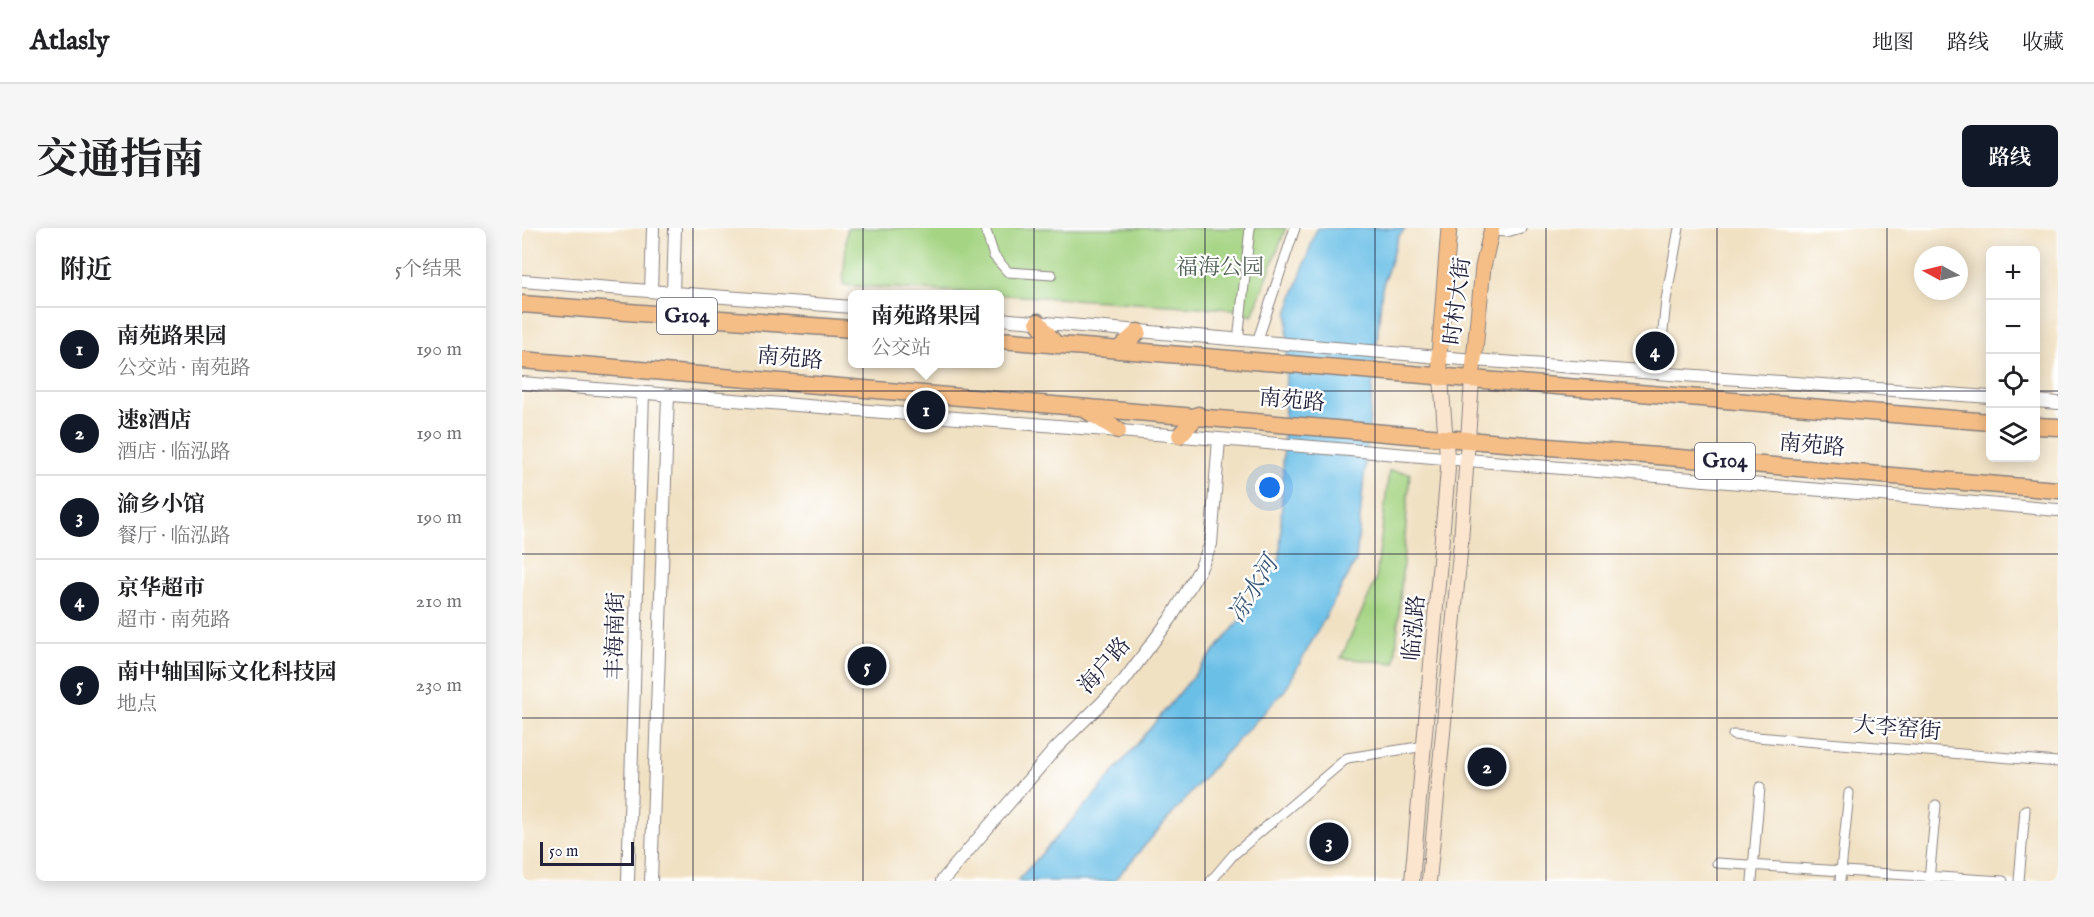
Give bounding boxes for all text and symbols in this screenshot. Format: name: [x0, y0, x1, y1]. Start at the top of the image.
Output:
text: Atlasly: [30, 24, 109, 59]
text: 地图: [1872, 30, 1914, 57]
text: 路线: [1947, 30, 1989, 57]
text: 收藏: [2022, 30, 2064, 57]
button: 路线: [1962, 125, 2058, 187]
text: 交通指南: [36, 135, 204, 188]
north arrow: [1914, 246, 1968, 300]
map controls: [1986, 246, 2040, 462]
button: +: [1986, 246, 2040, 300]
text: 附近: [60, 254, 112, 287]
park label: 福海公园: [1176, 254, 1264, 282]
street label: 时村大街: [1439, 256, 1477, 346]
text: 5个结果: [395, 257, 462, 282]
popup: [848, 290, 1004, 368]
road number: G104: [657, 298, 717, 334]
button: −: [1986, 300, 2040, 354]
text: 南苑路果园: [871, 303, 981, 331]
text: 南苑路果园: [117, 323, 227, 351]
pin: 4: [1636, 328, 1674, 374]
text: 公交站: [871, 336, 931, 361]
text: 1: [76, 337, 83, 362]
text: 190 m: [416, 337, 462, 362]
street label: 南苑路: [756, 342, 824, 376]
button: locate: [1986, 354, 2040, 408]
text: 公交站 · 南苑路: [117, 356, 250, 381]
street label: 南苑路: [1258, 384, 1326, 418]
pin: 1: [906, 388, 946, 432]
text: 速8酒店: [117, 407, 192, 435]
button: layers: [1986, 408, 2040, 462]
text: 2: [75, 421, 84, 446]
text: 190 m: [416, 421, 462, 446]
street label: 南苑路: [1778, 429, 1846, 463]
text: 酒店 · 临泓路: [117, 440, 230, 465]
road number: G104: [1695, 443, 1755, 479]
your location: [1255, 473, 1284, 502]
text: 渝乡小馆: [117, 491, 205, 519]
text: 3: [76, 505, 83, 530]
text: 190 m: [416, 505, 462, 530]
text: 餐厅 · 临泓路: [117, 524, 230, 549]
water label: 凉水河: [1222, 548, 1288, 629]
text: 京华超市: [117, 575, 205, 603]
text: 4: [75, 589, 84, 614]
text: 210 m: [416, 589, 462, 614]
street label: 丰海南街: [601, 592, 631, 680]
street label: 临泓路: [1398, 594, 1432, 662]
text: 超市 · 南苑路: [117, 608, 230, 633]
street label: 海户路: [1073, 632, 1137, 700]
pin: 5: [848, 644, 886, 688]
text: 南中轴国际文化科技园: [117, 659, 337, 687]
text: 5: [76, 673, 83, 698]
text: 230 m: [416, 673, 462, 698]
text: 地点: [117, 692, 157, 717]
street label: 大李窑街: [1852, 711, 1942, 747]
pin: 2: [1468, 744, 1506, 790]
pin: 3: [1310, 820, 1348, 864]
scale bar: [540, 839, 634, 866]
text: 50 m: [549, 842, 578, 862]

